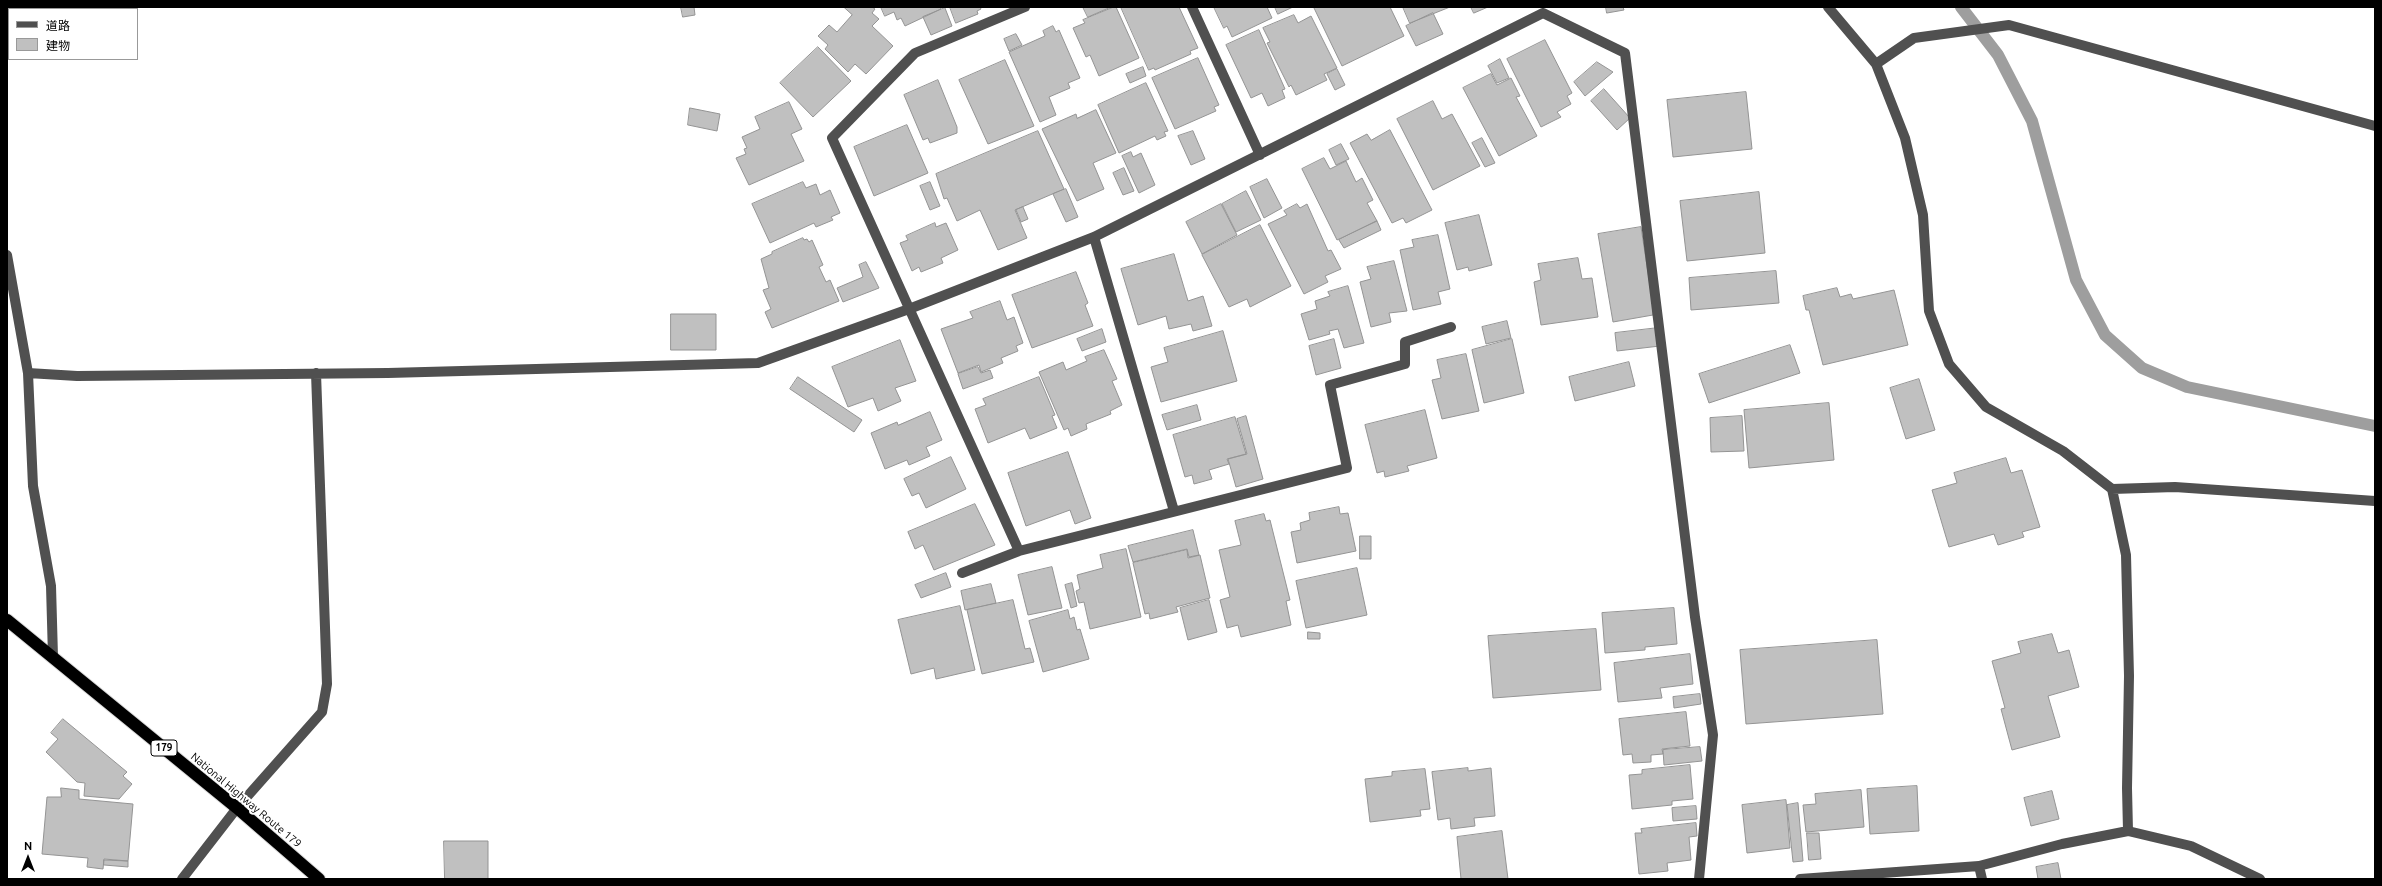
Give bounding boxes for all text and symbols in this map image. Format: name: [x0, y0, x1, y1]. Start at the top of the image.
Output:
legend: [8, 8, 138, 60]
text: 道路: [46, 19, 70, 32]
text: 建物: [46, 39, 70, 52]
road number: 179: [151, 740, 177, 756]
street label: National Highway Route 179: [188, 750, 304, 850]
north arrow: [8, 838, 48, 878]
text: N: [24, 840, 32, 852]

